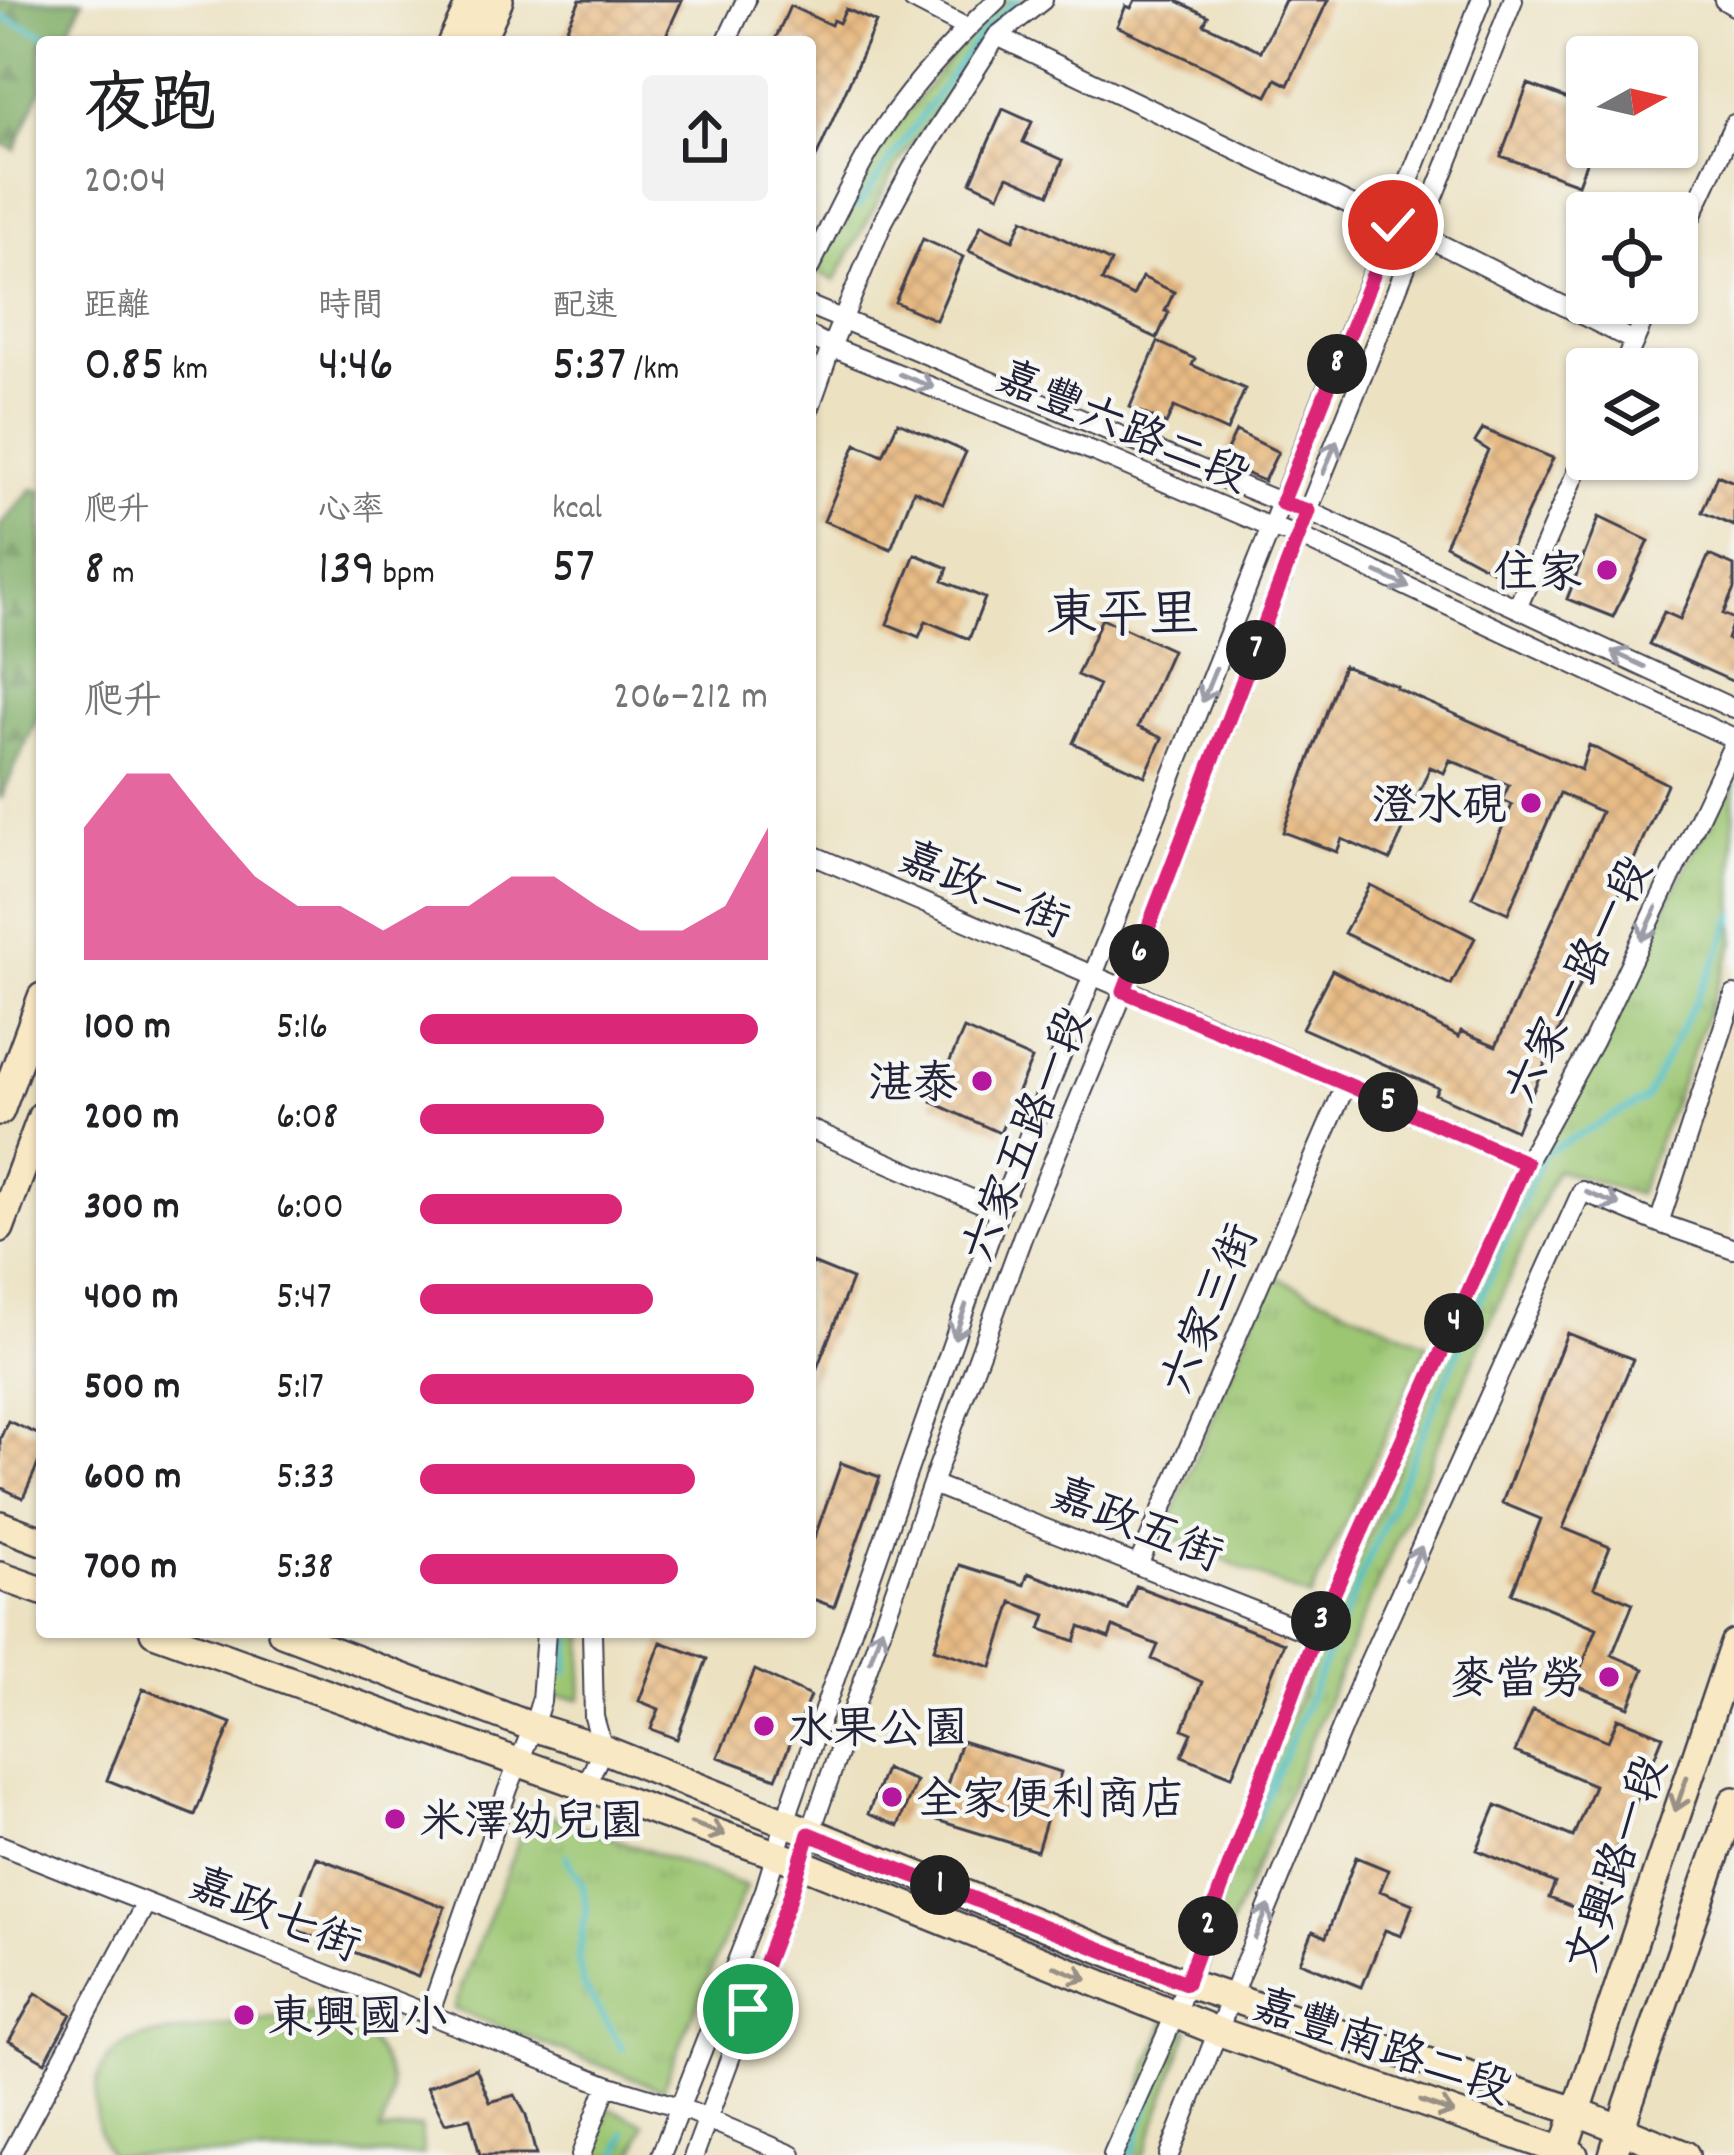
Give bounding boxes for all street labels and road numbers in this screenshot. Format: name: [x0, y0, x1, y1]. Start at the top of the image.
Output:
street label: 嘉豐六路二段: [984, 348, 1258, 513]
street label: 嘉政二街: [887, 829, 1078, 958]
street label: 六家一路一段: [1492, 847, 1672, 1117]
street label: 六家五路一段: [950, 999, 1111, 1274]
street label: 六家三街: [1149, 1215, 1278, 1406]
street label: 嘉政五街: [1040, 1465, 1231, 1592]
street label: 文興路一段: [1554, 1748, 1688, 1982]
street label: 嘉政七街: [178, 1855, 369, 1982]
street label: 嘉豐南路二段: [1243, 1976, 1519, 2125]

